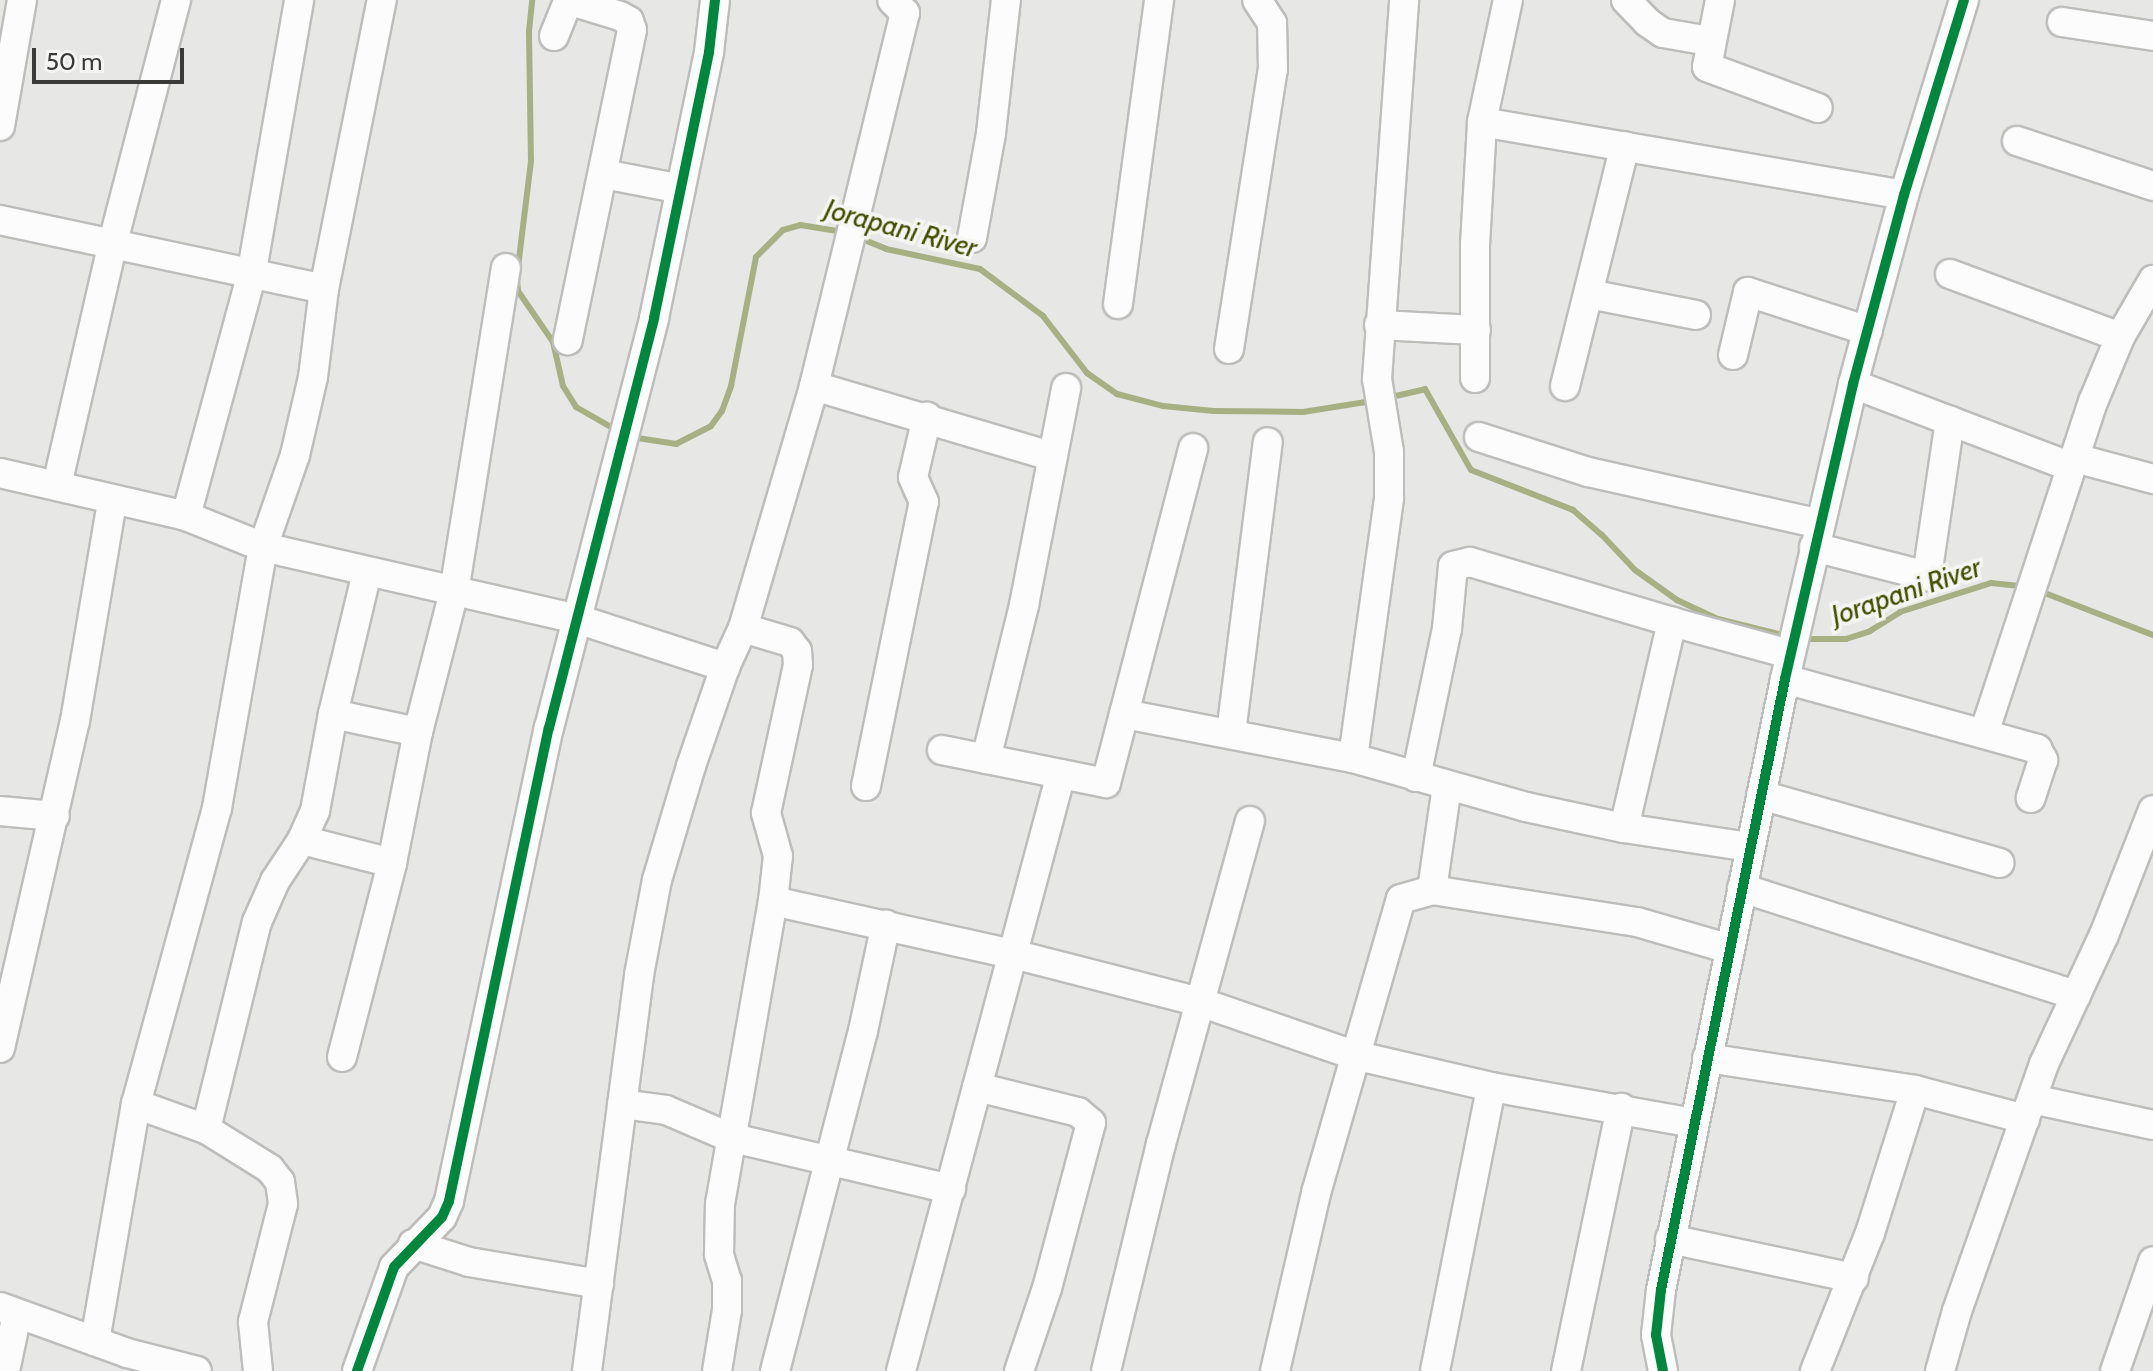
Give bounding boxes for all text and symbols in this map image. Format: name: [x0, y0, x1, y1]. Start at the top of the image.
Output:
scale bar: [36, 32, 188, 82]
text: 50 m: [46, 47, 102, 76]
water label: Jorapani River: [821, 192, 981, 264]
water label: Jorapani River: [1827, 550, 1985, 632]

